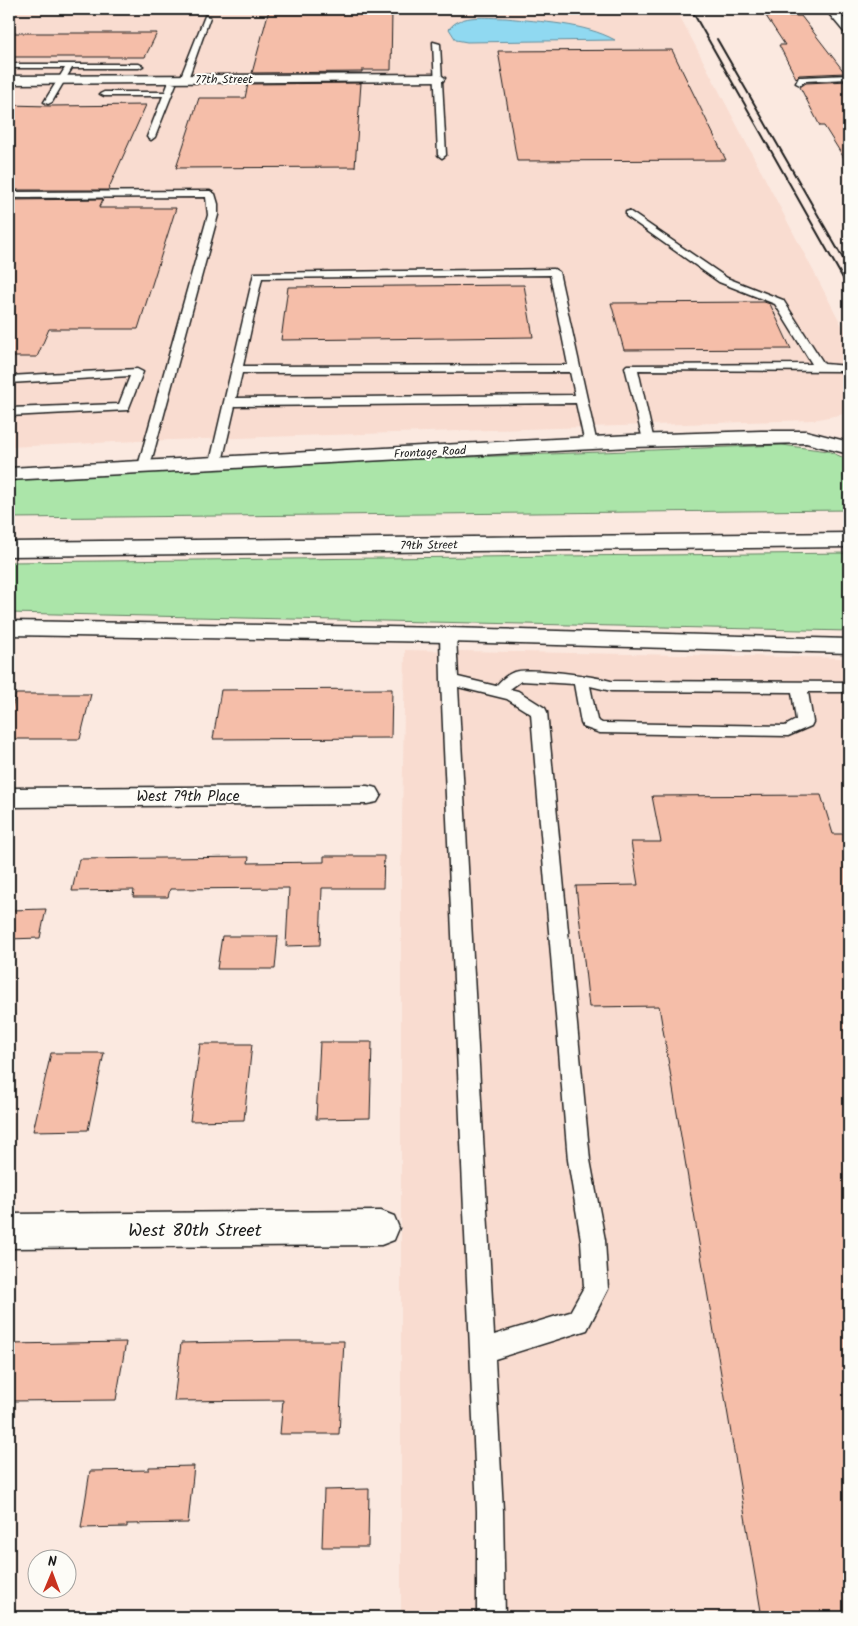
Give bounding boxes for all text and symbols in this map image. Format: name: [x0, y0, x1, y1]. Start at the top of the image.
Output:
street label: 77th Street: [195, 70, 253, 89]
street label: Frontage Road: [393, 441, 468, 464]
street label: 79th Street: [400, 535, 458, 556]
street label: West 79th Place: [136, 785, 240, 809]
street label: West 80th Street: [128, 1217, 263, 1246]
north arrow: [28, 1548, 78, 1598]
text: N: [48, 1551, 57, 1573]

